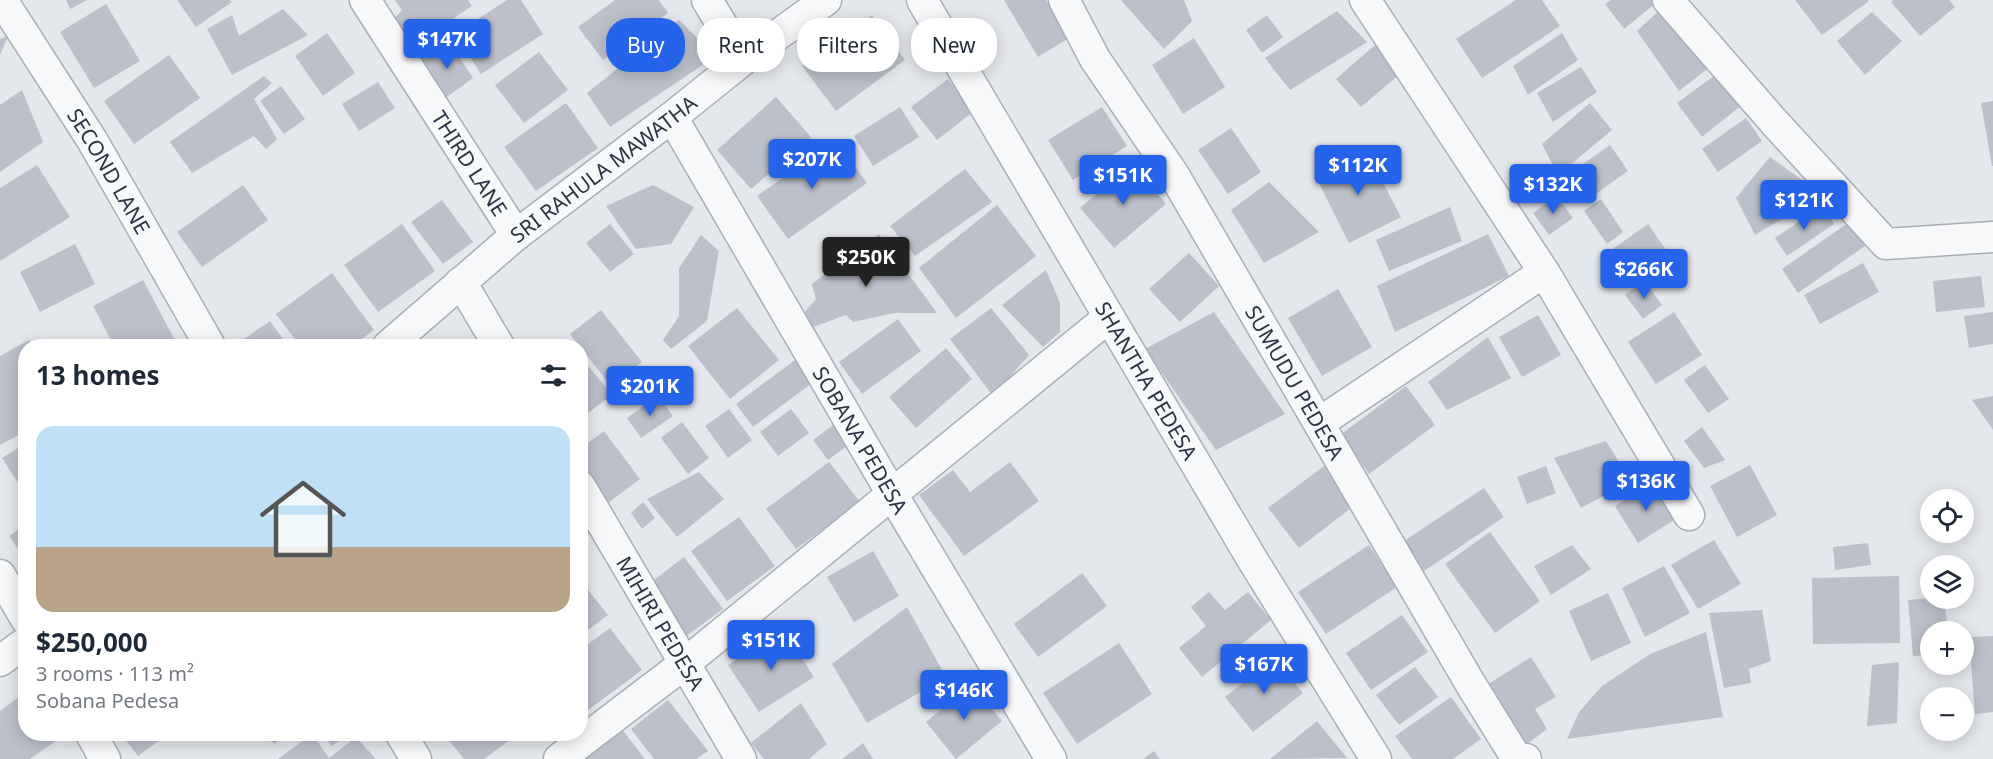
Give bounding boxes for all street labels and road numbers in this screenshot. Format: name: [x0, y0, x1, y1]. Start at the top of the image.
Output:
street label: SRI RAHULA MAWATHA: [504, 88, 703, 249]
street label: SECOND LANE: [61, 103, 157, 239]
street label: THIRD LANE: [426, 105, 514, 221]
street label: SHANTHA PEDESA: [1089, 296, 1205, 465]
street label: SUMUDU PEDESA: [1239, 300, 1351, 465]
street label: SOBANA PEDESA: [807, 361, 915, 519]
street label: MIHIRI PEDESA: [610, 551, 711, 696]

